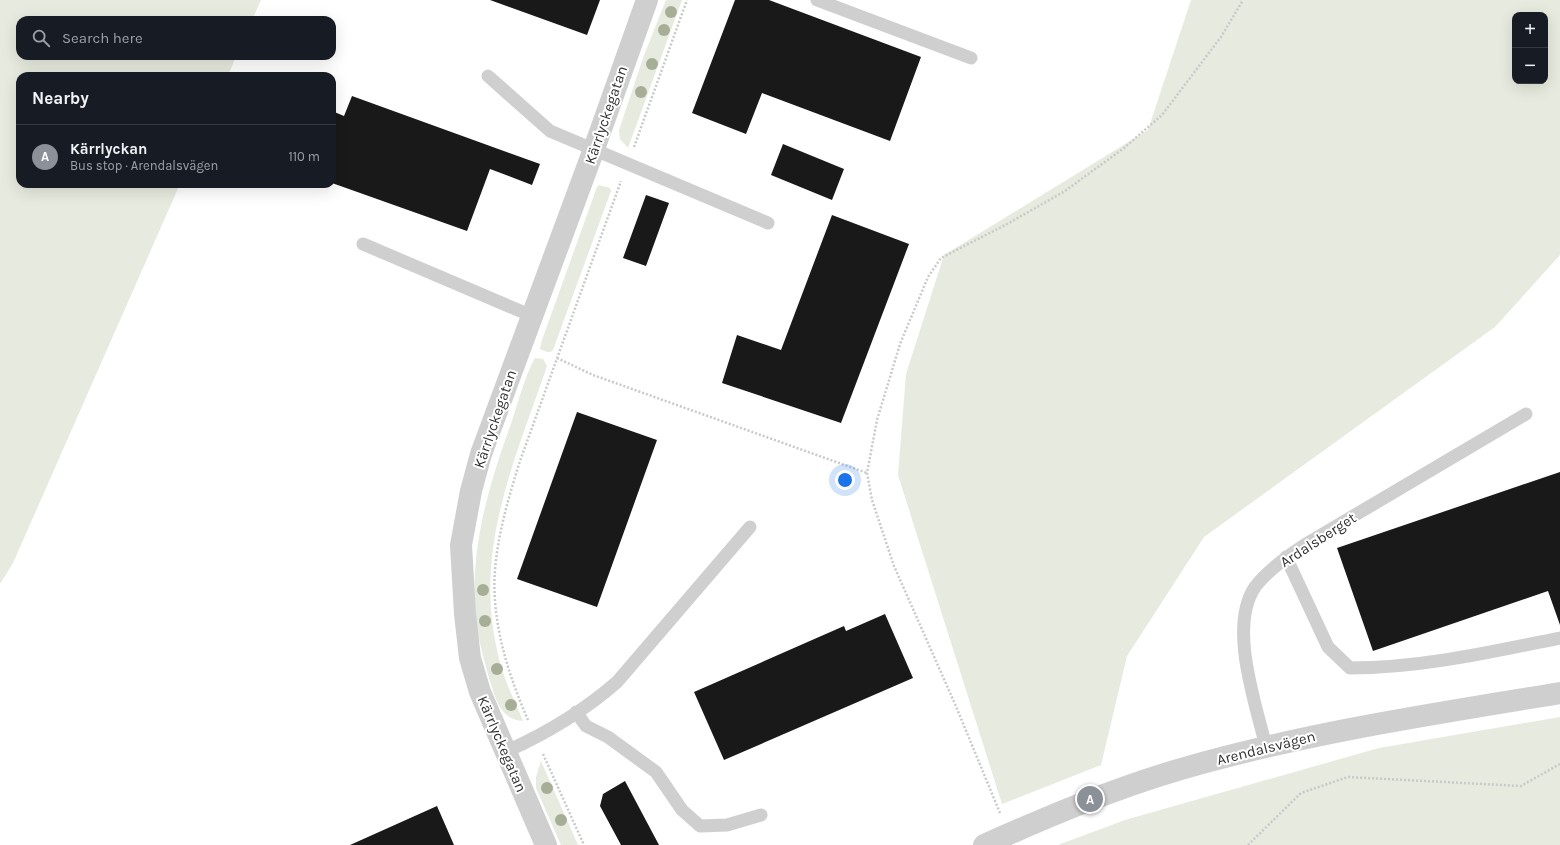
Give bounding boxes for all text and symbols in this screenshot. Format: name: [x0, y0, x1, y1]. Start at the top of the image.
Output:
map controls: [1512, 12, 1548, 84]
button: +: [1512, 12, 1548, 48]
search box: [16, 16, 336, 60]
icon: search: [30, 27, 52, 49]
text: Search here: [62, 29, 143, 47]
button: −: [1512, 48, 1548, 84]
street label: Kärrlyckegatan: [581, 63, 631, 167]
text: Nearby: [32, 88, 89, 108]
text: Kärrlyckan: [70, 140, 147, 158]
text: A: [41, 149, 49, 164]
text: 110 m: [288, 149, 320, 164]
text: Bus stop · Arendalsvägen: [70, 158, 218, 173]
street label: Kärrlyckegatan: [470, 367, 520, 471]
your location: [835, 470, 855, 490]
street label: Ardalsberget: [1277, 509, 1360, 571]
street label: Kärrlyckegatan: [474, 693, 530, 795]
street label: Arendalsvägen: [1215, 727, 1317, 769]
pin: A: [1077, 784, 1103, 814]

